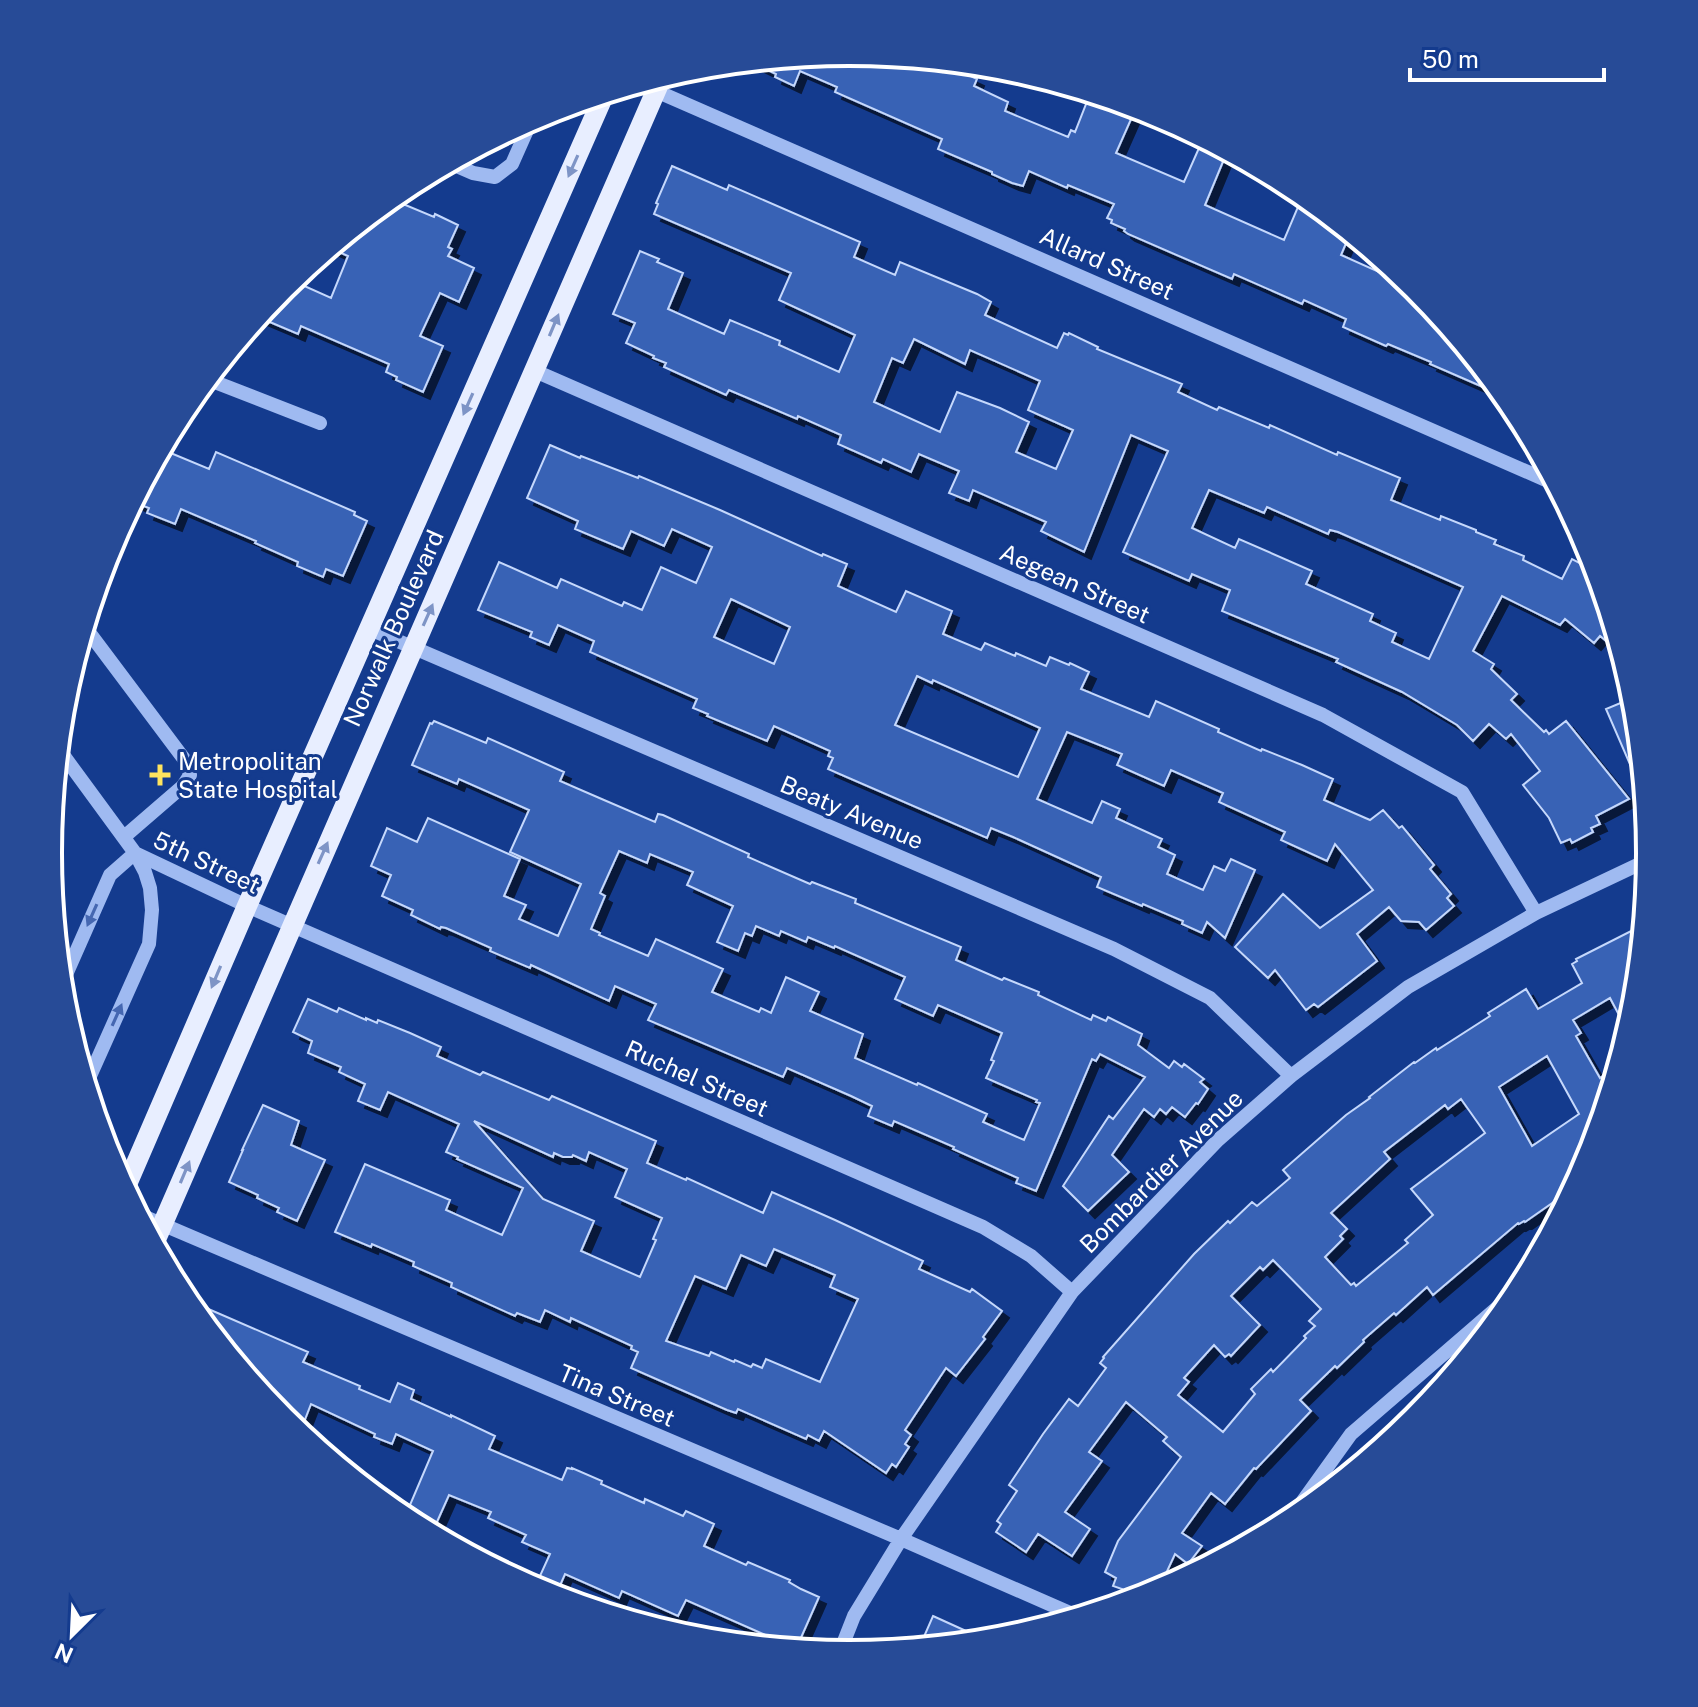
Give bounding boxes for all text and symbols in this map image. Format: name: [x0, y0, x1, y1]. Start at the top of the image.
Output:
scale bar: [1410, 32, 1604, 82]
text: 50 m: [1422, 45, 1479, 73]
one-way arrow: [566, 154, 579, 178]
street label: Allard Street: [1036, 221, 1178, 305]
one-way arrow: [548, 313, 561, 337]
one-way arrow: [461, 392, 475, 416]
street label: Norwalk Boulevard: [337, 526, 449, 730]
street label: Aegean Street: [996, 537, 1154, 629]
one-way arrow: [421, 603, 434, 626]
place label: Metropolitan State Hospital: [178, 747, 338, 803]
marker: Metropolitan State Hospital: [149, 764, 171, 786]
street label: Beaty Avenue: [776, 769, 928, 855]
street label: 5th Street: [149, 825, 265, 899]
one-way arrow: [316, 841, 330, 864]
one-way arrow: [86, 904, 99, 927]
one-way arrow: [209, 965, 222, 989]
one-way arrow: [111, 1003, 124, 1026]
street label: Ruchel Street: [621, 1034, 773, 1122]
street label: Bombardier Avenue: [1074, 1084, 1248, 1258]
one-way arrow: [178, 1160, 191, 1184]
street label: Tina Street: [555, 1358, 679, 1432]
north arrow: [32, 1595, 112, 1675]
text: N: [51, 1638, 77, 1669]

